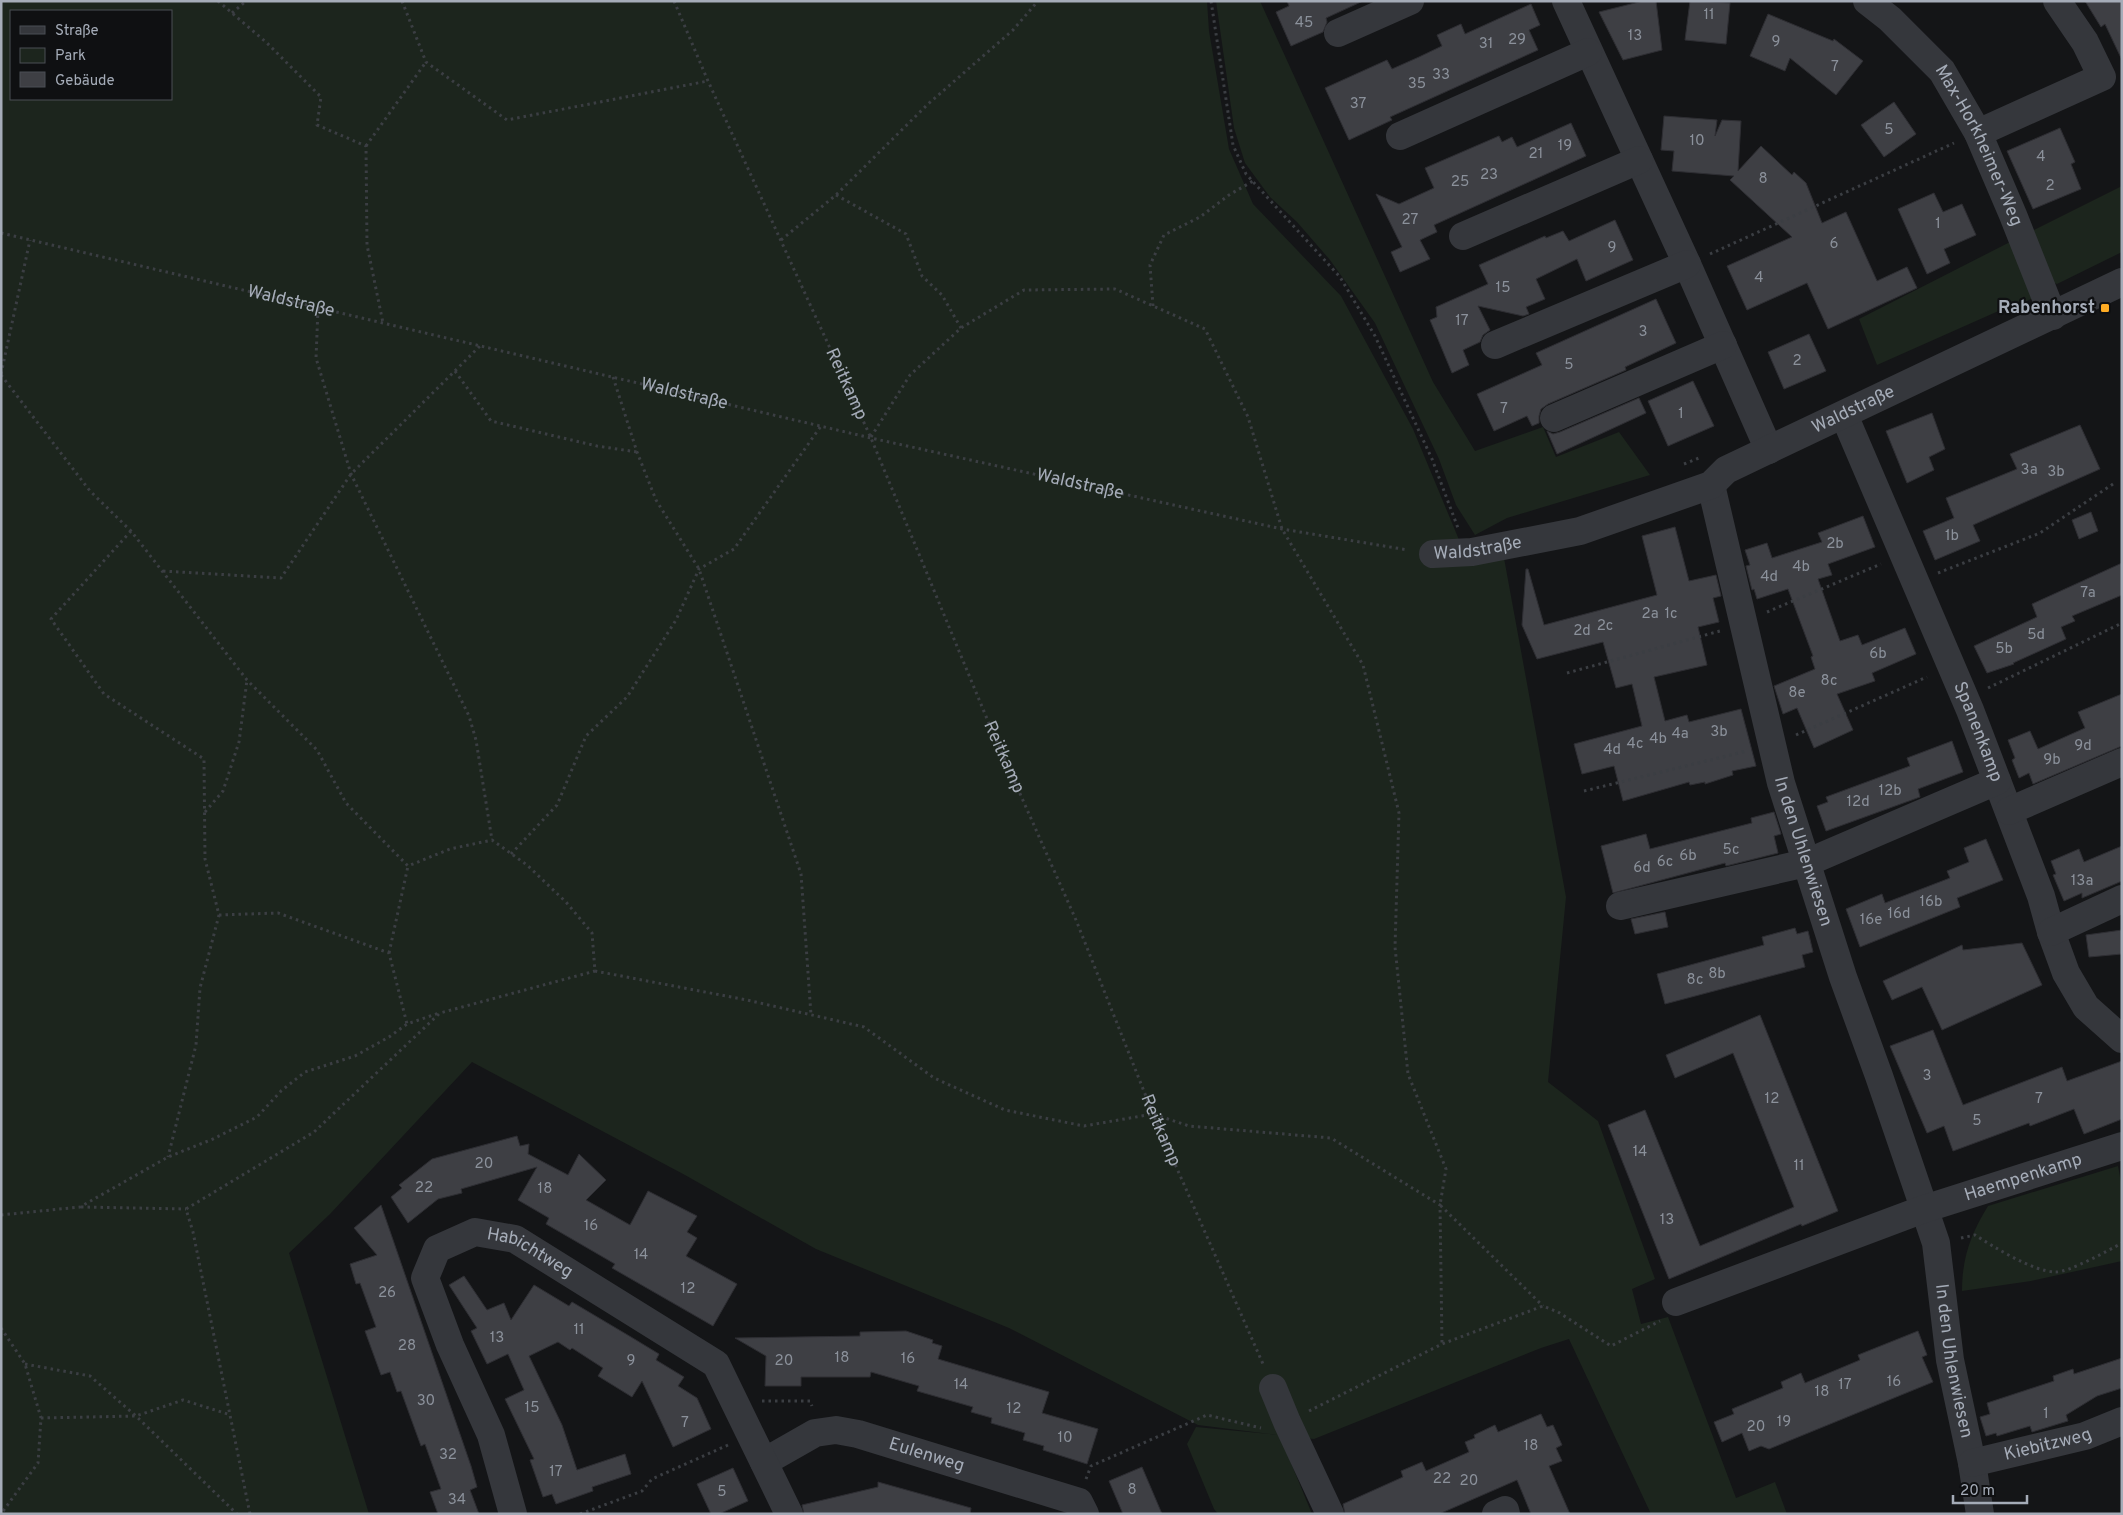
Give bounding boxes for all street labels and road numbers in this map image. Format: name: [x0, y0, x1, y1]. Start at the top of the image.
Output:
street label: Max-Horkheimer-Weg: [1929, 61, 2028, 229]
street label: Waldstraße: [245, 280, 337, 323]
street label: Reitkamp: [820, 344, 873, 424]
street label: Waldstraße: [638, 373, 730, 415]
street label: Waldstraße: [1808, 380, 1898, 439]
street label: Waldstraße: [1034, 463, 1126, 505]
street label: Waldstraße: [1433, 531, 1524, 565]
street label: Spanenkamp: [1948, 678, 2008, 785]
street label: Reitkamp: [978, 717, 1030, 797]
street label: In den Uhlenwiesen: [1768, 774, 1838, 929]
street label: Reitkamp: [1135, 1091, 1186, 1170]
street label: Haempenkamp: [1962, 1148, 2085, 1207]
street label: Habichtweg: [485, 1223, 577, 1284]
street label: In den Uhlenwiesen: [1929, 1283, 1978, 1440]
street label: Kiebitzweg: [2002, 1423, 2095, 1466]
street label: Eulenweg: [886, 1433, 967, 1478]

